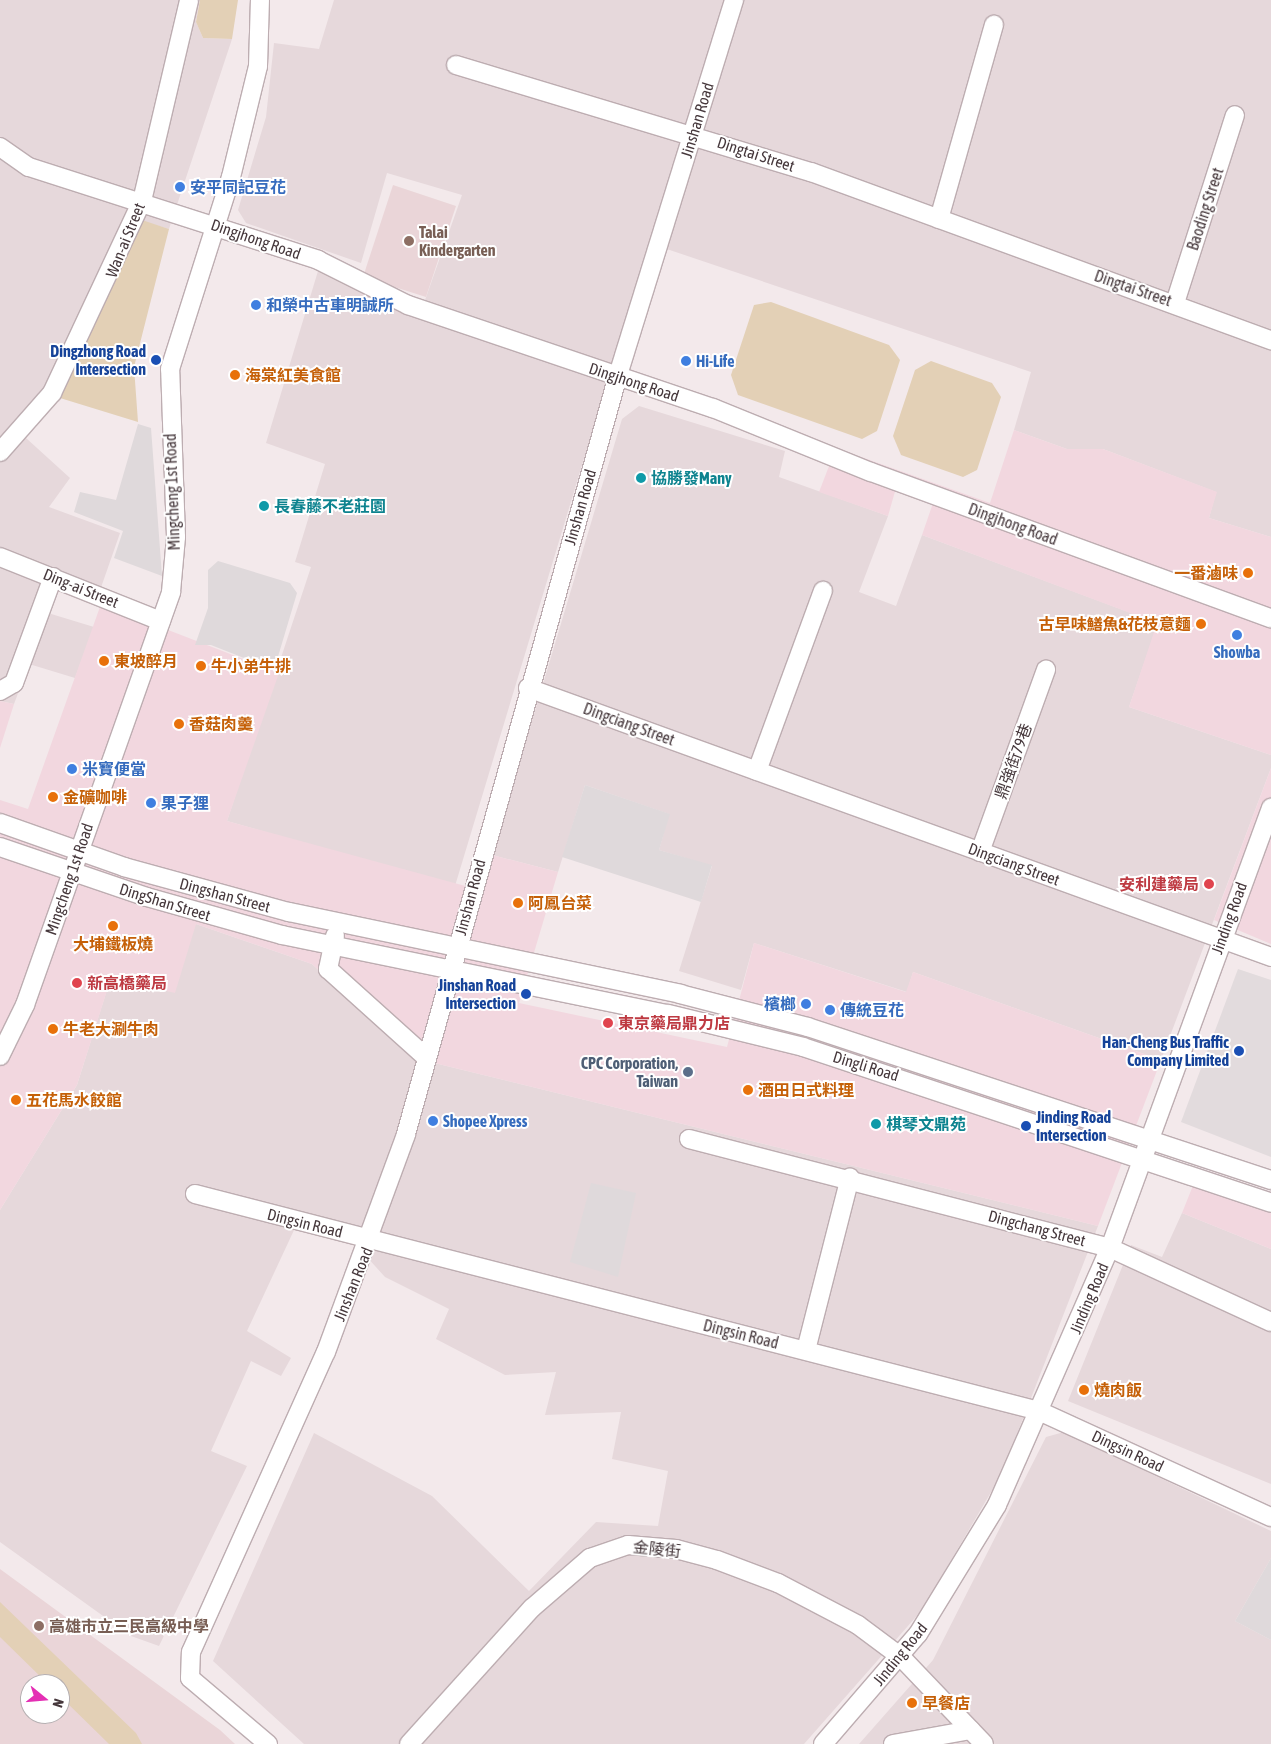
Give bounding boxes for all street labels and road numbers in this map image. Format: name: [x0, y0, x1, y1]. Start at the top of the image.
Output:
street label: Jinshan Road: [676, 80, 718, 160]
street label: Dingtai Street: [715, 132, 797, 176]
street label: Baoding Street: [1183, 165, 1227, 253]
street label: Wan-ai Street: [101, 200, 149, 280]
street label: Dingjhong Road: [209, 215, 303, 263]
street label: Dingtai Street: [1092, 266, 1174, 310]
street label: Dingjhong Road: [587, 358, 681, 406]
street label: Mingcheng 1st Road: [160, 433, 184, 551]
street label: Jinshan Road: [560, 467, 600, 547]
street label: Dingjhong Road: [966, 499, 1060, 549]
street label: Ding-ai Street: [40, 564, 122, 612]
street label: Dingciang Street: [581, 699, 677, 749]
street label: 鼎強街79巷: [990, 721, 1036, 801]
street label: Mingcheng 1st Road: [41, 821, 97, 937]
street label: Dingciang Street: [966, 839, 1062, 889]
street label: Jinshan Road: [451, 857, 489, 937]
street label: Dingshan Street: [178, 874, 272, 916]
street label: DingShan Street: [117, 879, 213, 925]
street label: Jinding Road: [1207, 879, 1251, 957]
street label: Dingli Road: [831, 1047, 901, 1085]
street label: Dingsin Road: [265, 1204, 345, 1242]
street label: Dingchang Street: [986, 1206, 1088, 1250]
street label: Jinshan Road: [330, 1244, 376, 1324]
street label: Jinding Road: [1065, 1260, 1113, 1336]
street label: Dingsin Road: [701, 1315, 781, 1353]
street label: Dingsin Road: [1089, 1426, 1167, 1476]
street label: 金陵街: [632, 1537, 682, 1561]
street label: Jinding Road: [869, 1619, 931, 1689]

